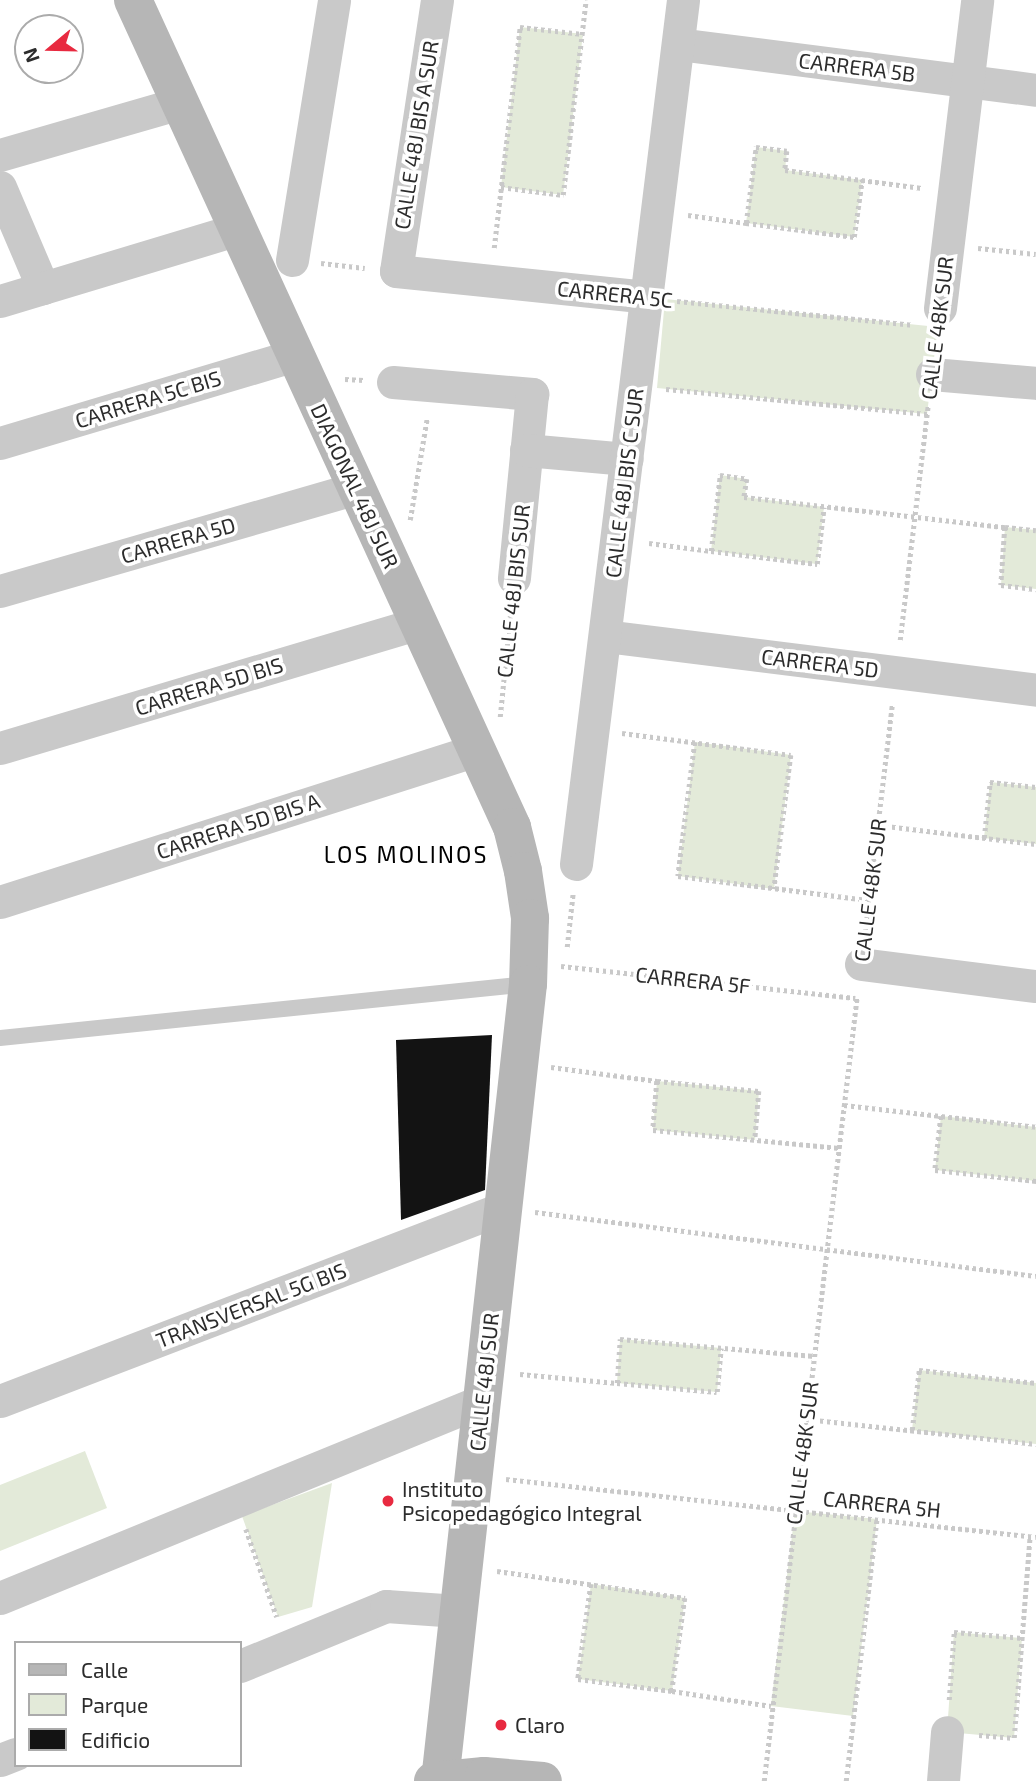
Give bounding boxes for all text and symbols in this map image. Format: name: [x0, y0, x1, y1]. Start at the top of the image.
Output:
north arrow: [14, 14, 84, 84]
street label: CALLE 48J BIS A SUR: [389, 38, 443, 232]
text: N: [17, 45, 44, 66]
street label: CARRERA 5B: [797, 47, 917, 87]
street label: CALLE 48K SUR: [916, 255, 958, 401]
street label: CARRERA 5C: [556, 275, 674, 313]
street label: CARRERA 5C BIS: [72, 365, 224, 433]
street label: CALLE 48J BIS C SUR: [600, 387, 648, 579]
street label: DIAGONAL 48J SUR: [306, 399, 404, 573]
street label: CALLE 48J BIS SUR: [491, 503, 535, 679]
street label: CARRERA 5D: [117, 512, 239, 568]
street label: CARRERA 5D: [760, 643, 880, 683]
street label: CARRERA 5D BIS: [132, 651, 286, 721]
street label: CARRERA 5D BIS A: [153, 788, 323, 864]
street label: CALLE 48K SUR: [849, 817, 891, 963]
district label: LOS MOLINOS: [325, 840, 487, 868]
street label: CARRERA 5F: [634, 961, 752, 999]
street label: TRANSVERSAL 5G BIS: [152, 1257, 350, 1353]
street label: CALLE 48J SUR: [464, 1311, 504, 1453]
street label: CALLE 48K SUR: [781, 1380, 823, 1526]
place label: Instituto Psicopedagógico Integral: [402, 1476, 641, 1526]
street label: CARRERA 5H: [822, 1485, 942, 1523]
marker: Instituto Psicopedagógico Integral: [380, 1493, 396, 1509]
legend: [14, 1641, 242, 1767]
text: Calle: [81, 1657, 128, 1682]
text: Parque: [81, 1692, 148, 1717]
place label: Claro: [515, 1712, 565, 1738]
marker: Claro: [493, 1717, 509, 1733]
text: Edificio: [81, 1727, 150, 1752]

